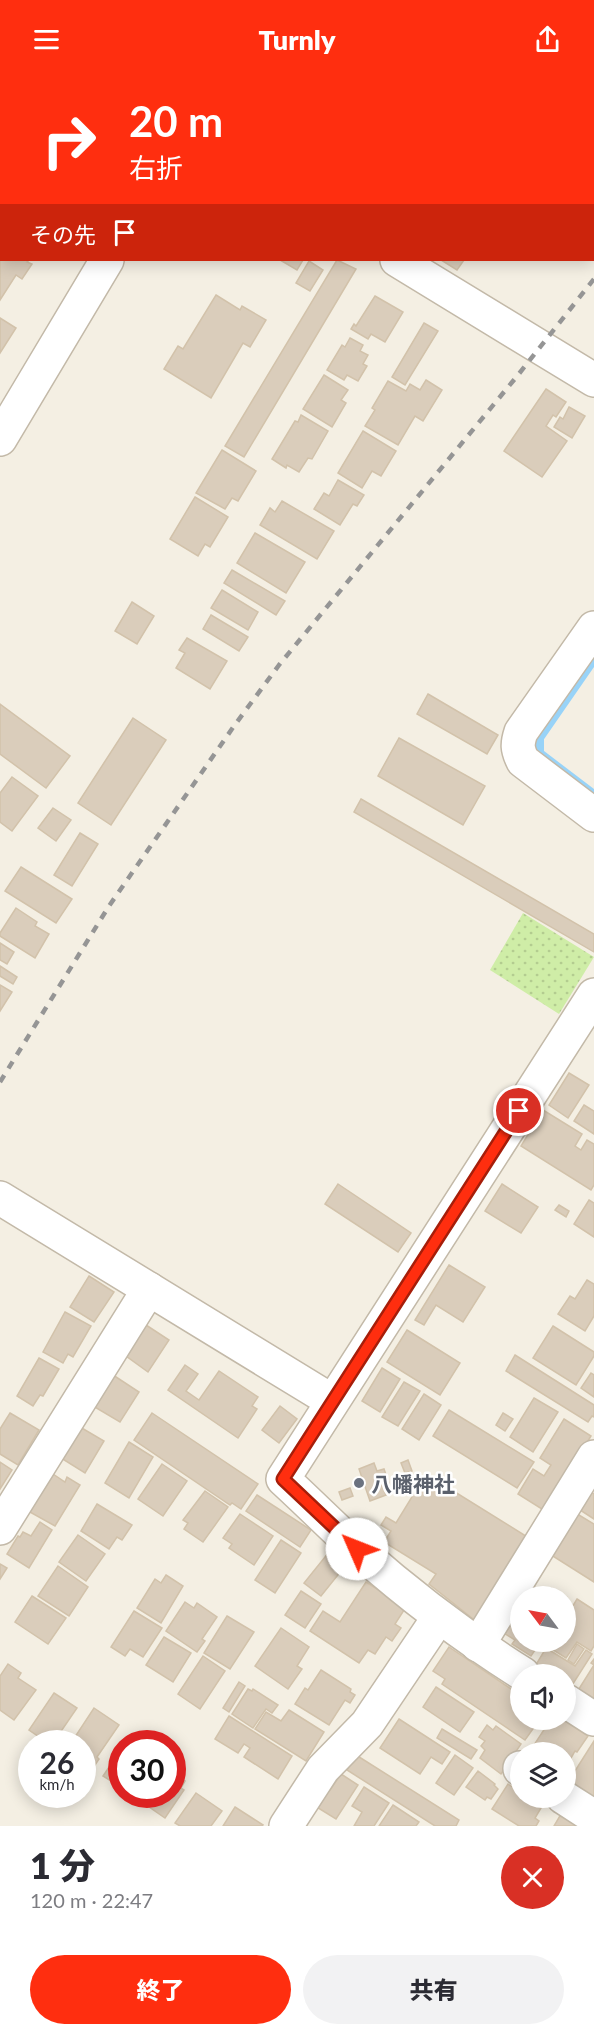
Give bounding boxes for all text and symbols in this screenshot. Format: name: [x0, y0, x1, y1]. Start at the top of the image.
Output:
icon: menu: [30, 23, 63, 56]
text: Turnly: [259, 23, 335, 56]
icon: share: [531, 23, 564, 56]
text: 20 m: [129, 96, 223, 146]
icon: right: [30, 102, 108, 180]
text: 右折: [129, 151, 183, 184]
icon: arrive: [108, 216, 141, 249]
text: その先: [30, 221, 96, 248]
pin: [493, 1085, 544, 1136]
icon: arrive: [502, 1094, 535, 1127]
place label: 八幡神社: [371, 1471, 455, 1496]
marker: 八幡神社: [352, 1476, 366, 1490]
position arrow: [325, 1517, 389, 1581]
north arrow: [510, 1586, 576, 1652]
map controls: [510, 1586, 576, 1808]
button: sound: [510, 1664, 576, 1730]
speed limit sign: 30: [108, 1730, 186, 1808]
button: layers: [510, 1742, 576, 1808]
text: 26: [40, 1744, 74, 1780]
text: km/h: [39, 1775, 75, 1793]
text: 1 分: [30, 1843, 95, 1887]
button: close: [501, 1846, 564, 1909]
text: 120 m · 22:47: [30, 1888, 153, 1912]
button: 終了: [30, 1955, 291, 2024]
button: 共有: [303, 1955, 564, 2024]

